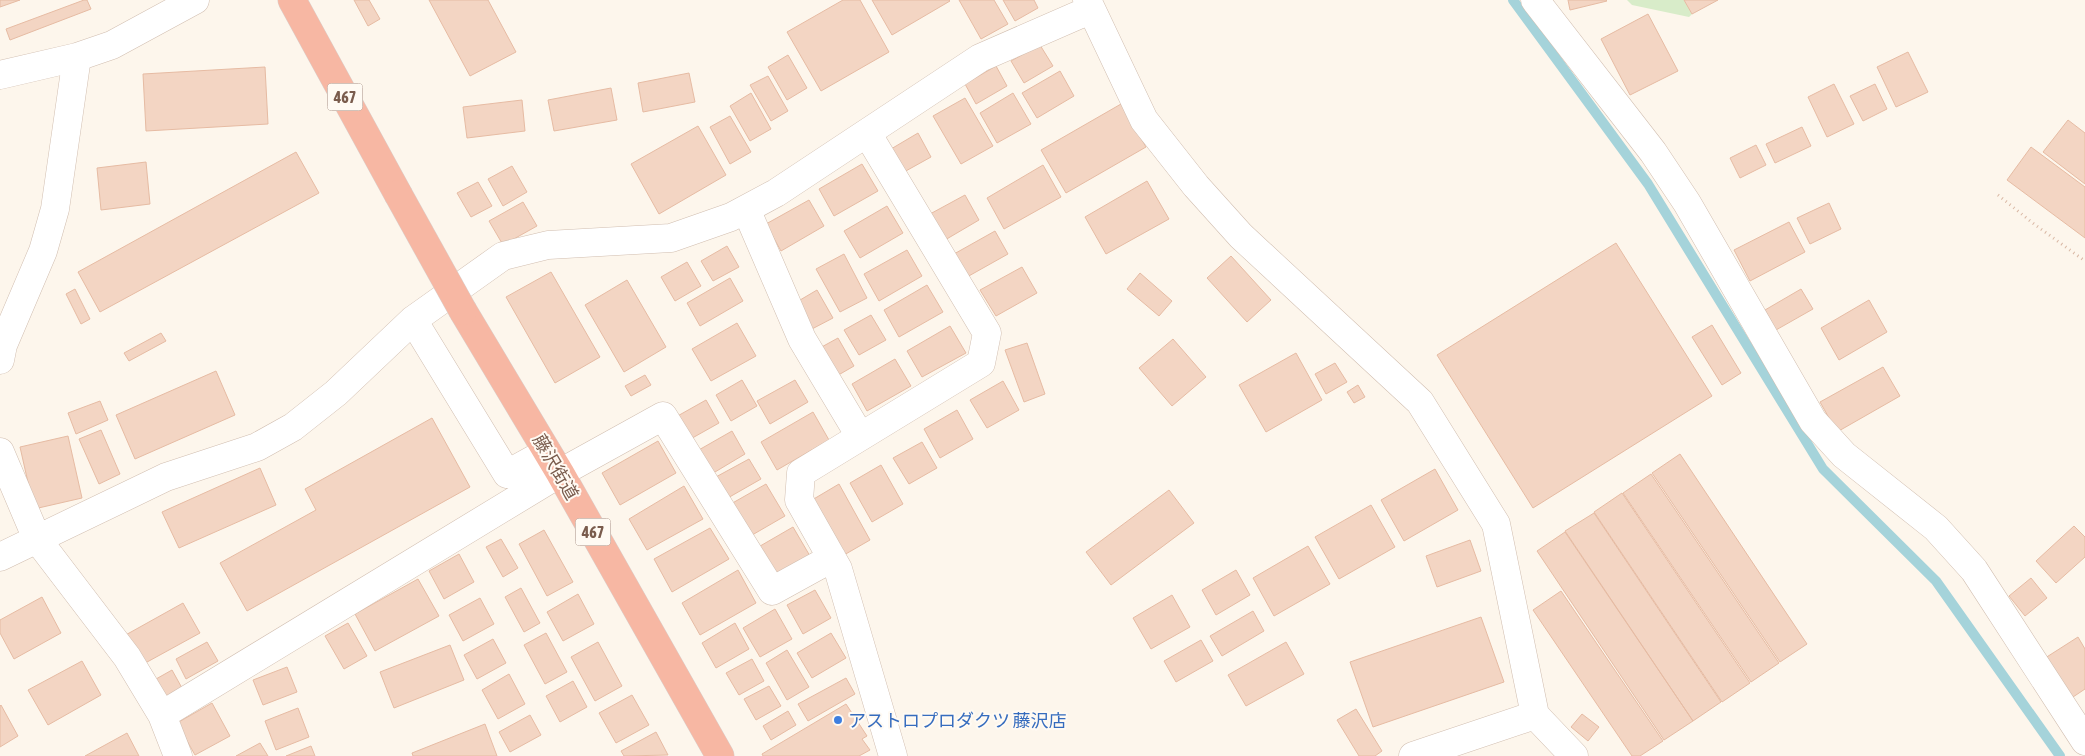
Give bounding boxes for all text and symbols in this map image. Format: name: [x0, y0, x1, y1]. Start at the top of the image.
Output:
road number: 467: [328, 84, 362, 110]
street label: 藤沢街道: [529, 431, 583, 503]
road number: 467: [576, 518, 610, 546]
place label: アストロプロダクツ 藤沢店: [848, 710, 1066, 731]
marker: アストロプロダクツ 藤沢店: [832, 714, 844, 726]

